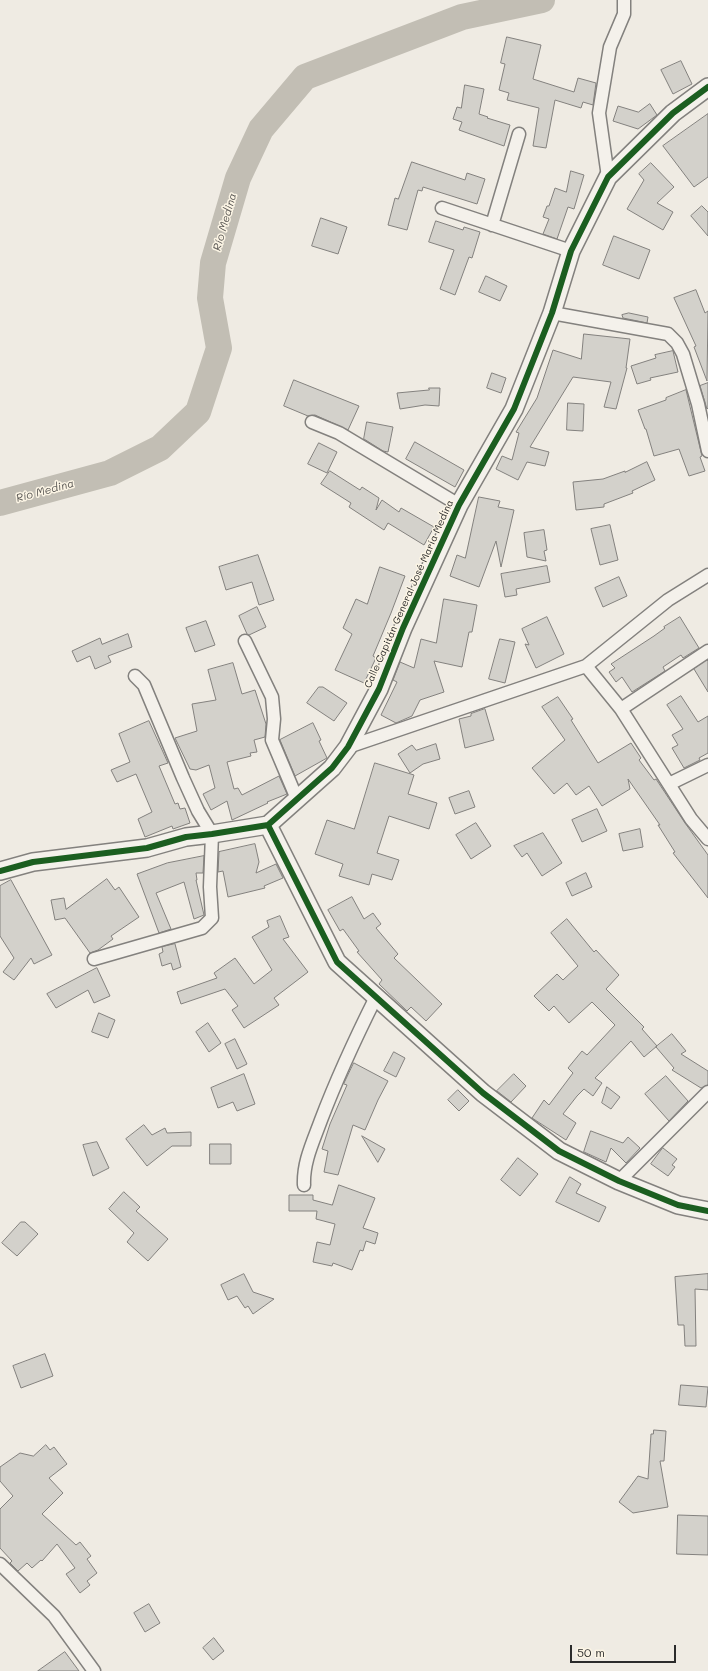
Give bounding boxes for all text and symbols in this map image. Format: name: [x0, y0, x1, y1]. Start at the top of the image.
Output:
water label: Río Medina: [210, 192, 240, 252]
water label: Río Medina: [15, 477, 75, 505]
street label: Calle Capitán General José María Medina: [362, 498, 456, 690]
scale bar: [572, 1637, 678, 1663]
text: 50 m: [577, 1644, 605, 1660]

